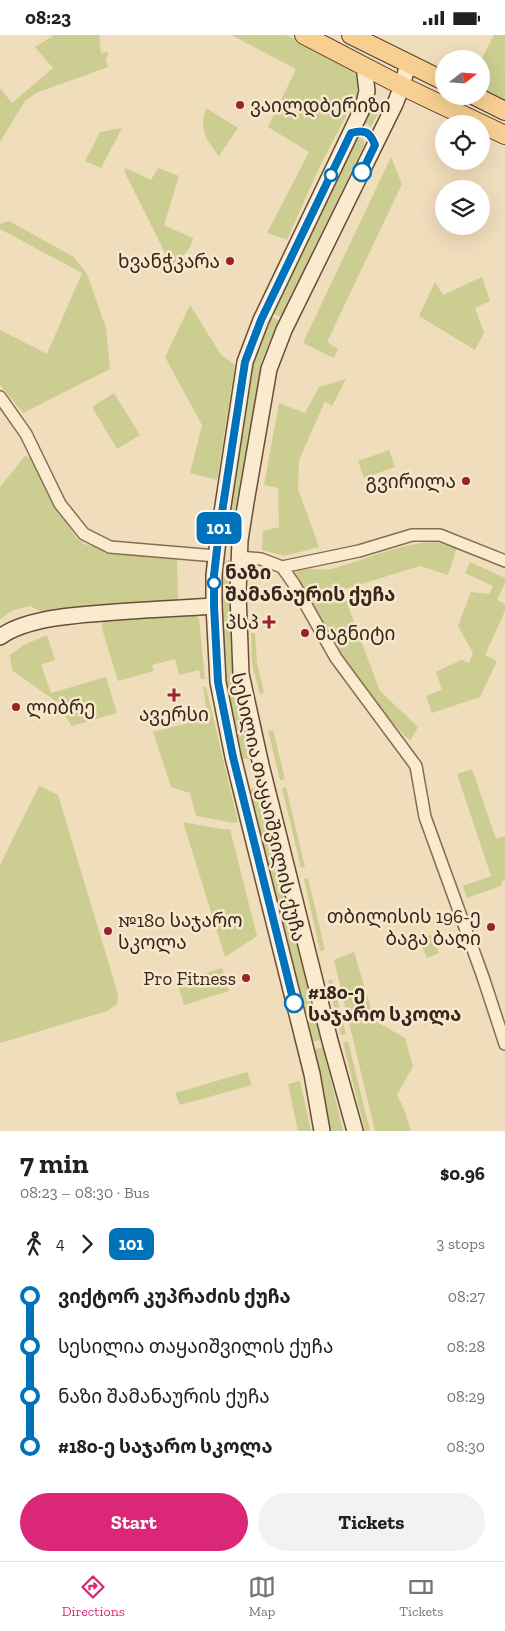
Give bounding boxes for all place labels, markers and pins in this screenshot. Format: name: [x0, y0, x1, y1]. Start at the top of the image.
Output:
place label: ვაილდბერიზი: [250, 94, 391, 118]
marker: ვაილდბერიზი: [234, 99, 246, 111]
unlabelled marker: [352, 162, 372, 182]
unlabelled marker: [324, 168, 338, 182]
place label: ხვანჭკარა: [118, 250, 220, 273]
marker: ხვანჭკარა: [224, 255, 236, 267]
place label: გვირილა: [365, 470, 456, 494]
marker: გვირილა: [460, 475, 472, 487]
place label: ნაზი შამანაურის ქუჩა: [225, 561, 395, 606]
marker: ნაზი შამანაურის ქუჩა: [207, 576, 221, 590]
place label: პსპ: [226, 611, 259, 634]
marker: პსპ: [263, 616, 275, 628]
place label: მაგნიტი: [315, 622, 395, 645]
marker: მაგნიტი: [299, 627, 311, 639]
marker: ავერსი: [168, 689, 180, 701]
place label: ლიბრე: [26, 696, 95, 720]
marker: ლიბრე: [10, 701, 22, 713]
place label: ავერსი: [139, 703, 209, 726]
place label: თბილისის 196-ე ბაგა ბაღი: [327, 905, 481, 951]
place label: №180 საჯარო სკოლა: [118, 909, 243, 955]
marker: თბილისის 196-ე ბაგა ბაღი: [485, 921, 497, 933]
marker: №180 საჯარო სკოლა: [102, 925, 114, 937]
place label: Pro Fitness: [144, 967, 236, 990]
marker: Pro Fitness: [240, 972, 252, 984]
place label: #180-ე საჯარო სკოლა: [308, 981, 461, 1026]
marker: #180-ე საჯარო სკოლა: [284, 993, 304, 1013]

